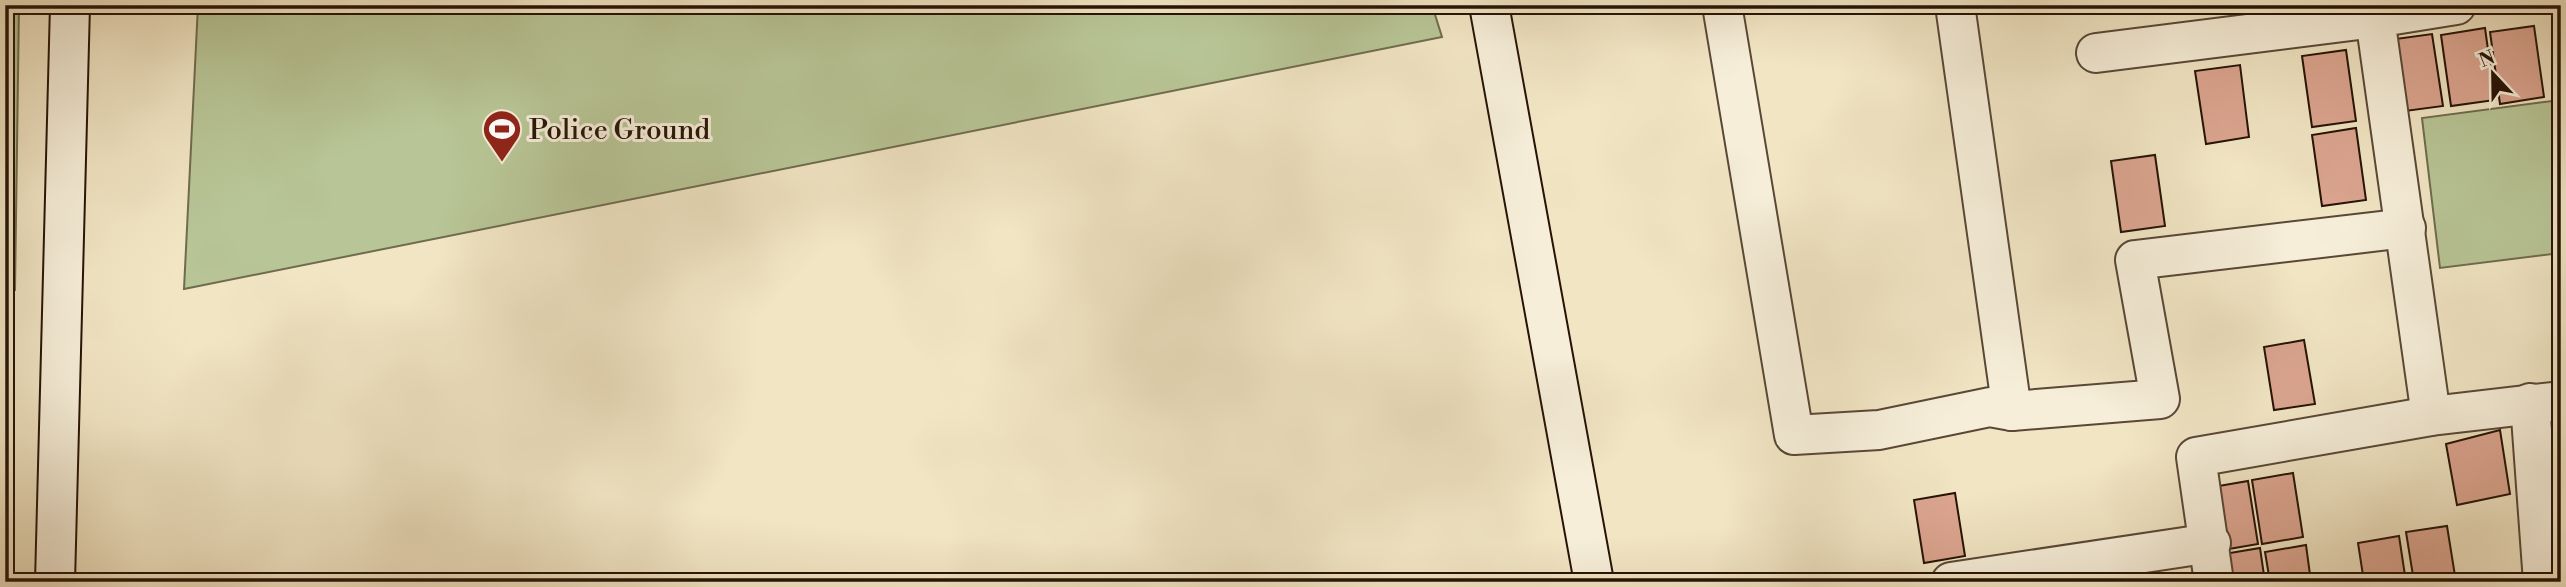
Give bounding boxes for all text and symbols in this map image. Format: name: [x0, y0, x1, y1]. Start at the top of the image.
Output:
north arrow: [2458, 38, 2528, 108]
text: N: [2476, 45, 2498, 73]
sports icon: Police Ground: [481, 108, 523, 163]
place label: Police Ground: [529, 113, 710, 148]

